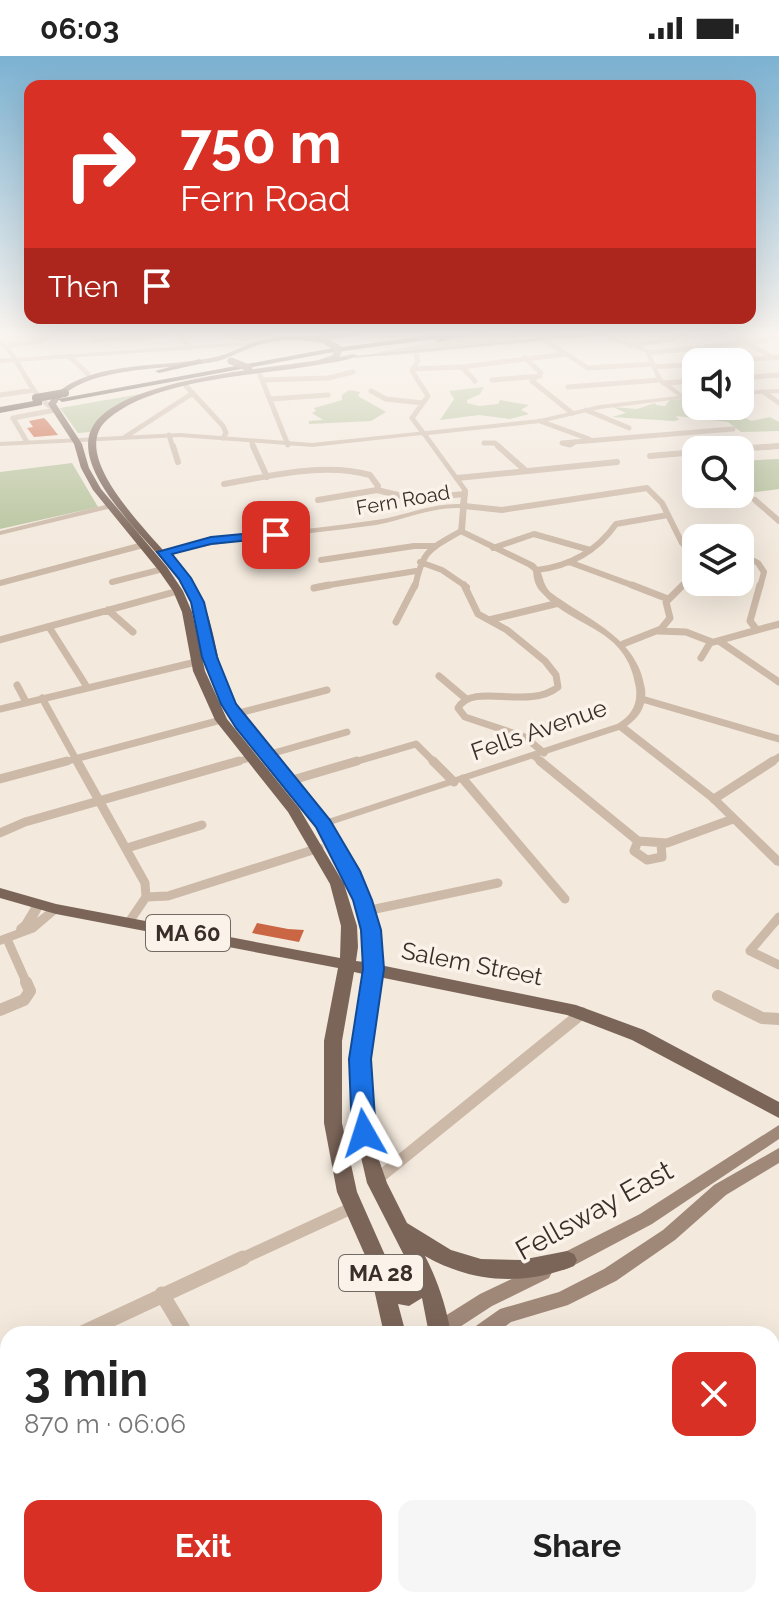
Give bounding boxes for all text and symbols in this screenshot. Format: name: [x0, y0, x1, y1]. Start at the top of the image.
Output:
text: 06:03: [40, 11, 119, 46]
text: 750 m: [180, 110, 342, 176]
icon: right: [48, 112, 152, 216]
text: Fern Road: [180, 177, 350, 219]
icon: arrive: [135, 264, 179, 308]
text: Then: [48, 269, 119, 304]
map controls: [682, 348, 754, 596]
button: sound: [682, 348, 754, 420]
button: search: [682, 436, 754, 508]
street label: Fern Road: [354, 480, 452, 520]
pin: [242, 501, 310, 569]
icon: arrive: [254, 513, 298, 557]
button: layers: [682, 524, 754, 596]
street label: Fells Avenue: [467, 693, 611, 766]
road number: MA 60: [146, 915, 230, 951]
street label: Salem Street: [399, 936, 545, 991]
position arrow: [322, 1091, 406, 1175]
street label: Fellsway East: [510, 1153, 679, 1267]
road number: MA 28: [339, 1255, 423, 1291]
text: 3 min: [24, 1351, 148, 1407]
button: close: [672, 1352, 756, 1436]
text: 870 m · 06:06: [24, 1409, 186, 1439]
button: Exit: [24, 1500, 382, 1592]
button: Share: [398, 1500, 756, 1592]

